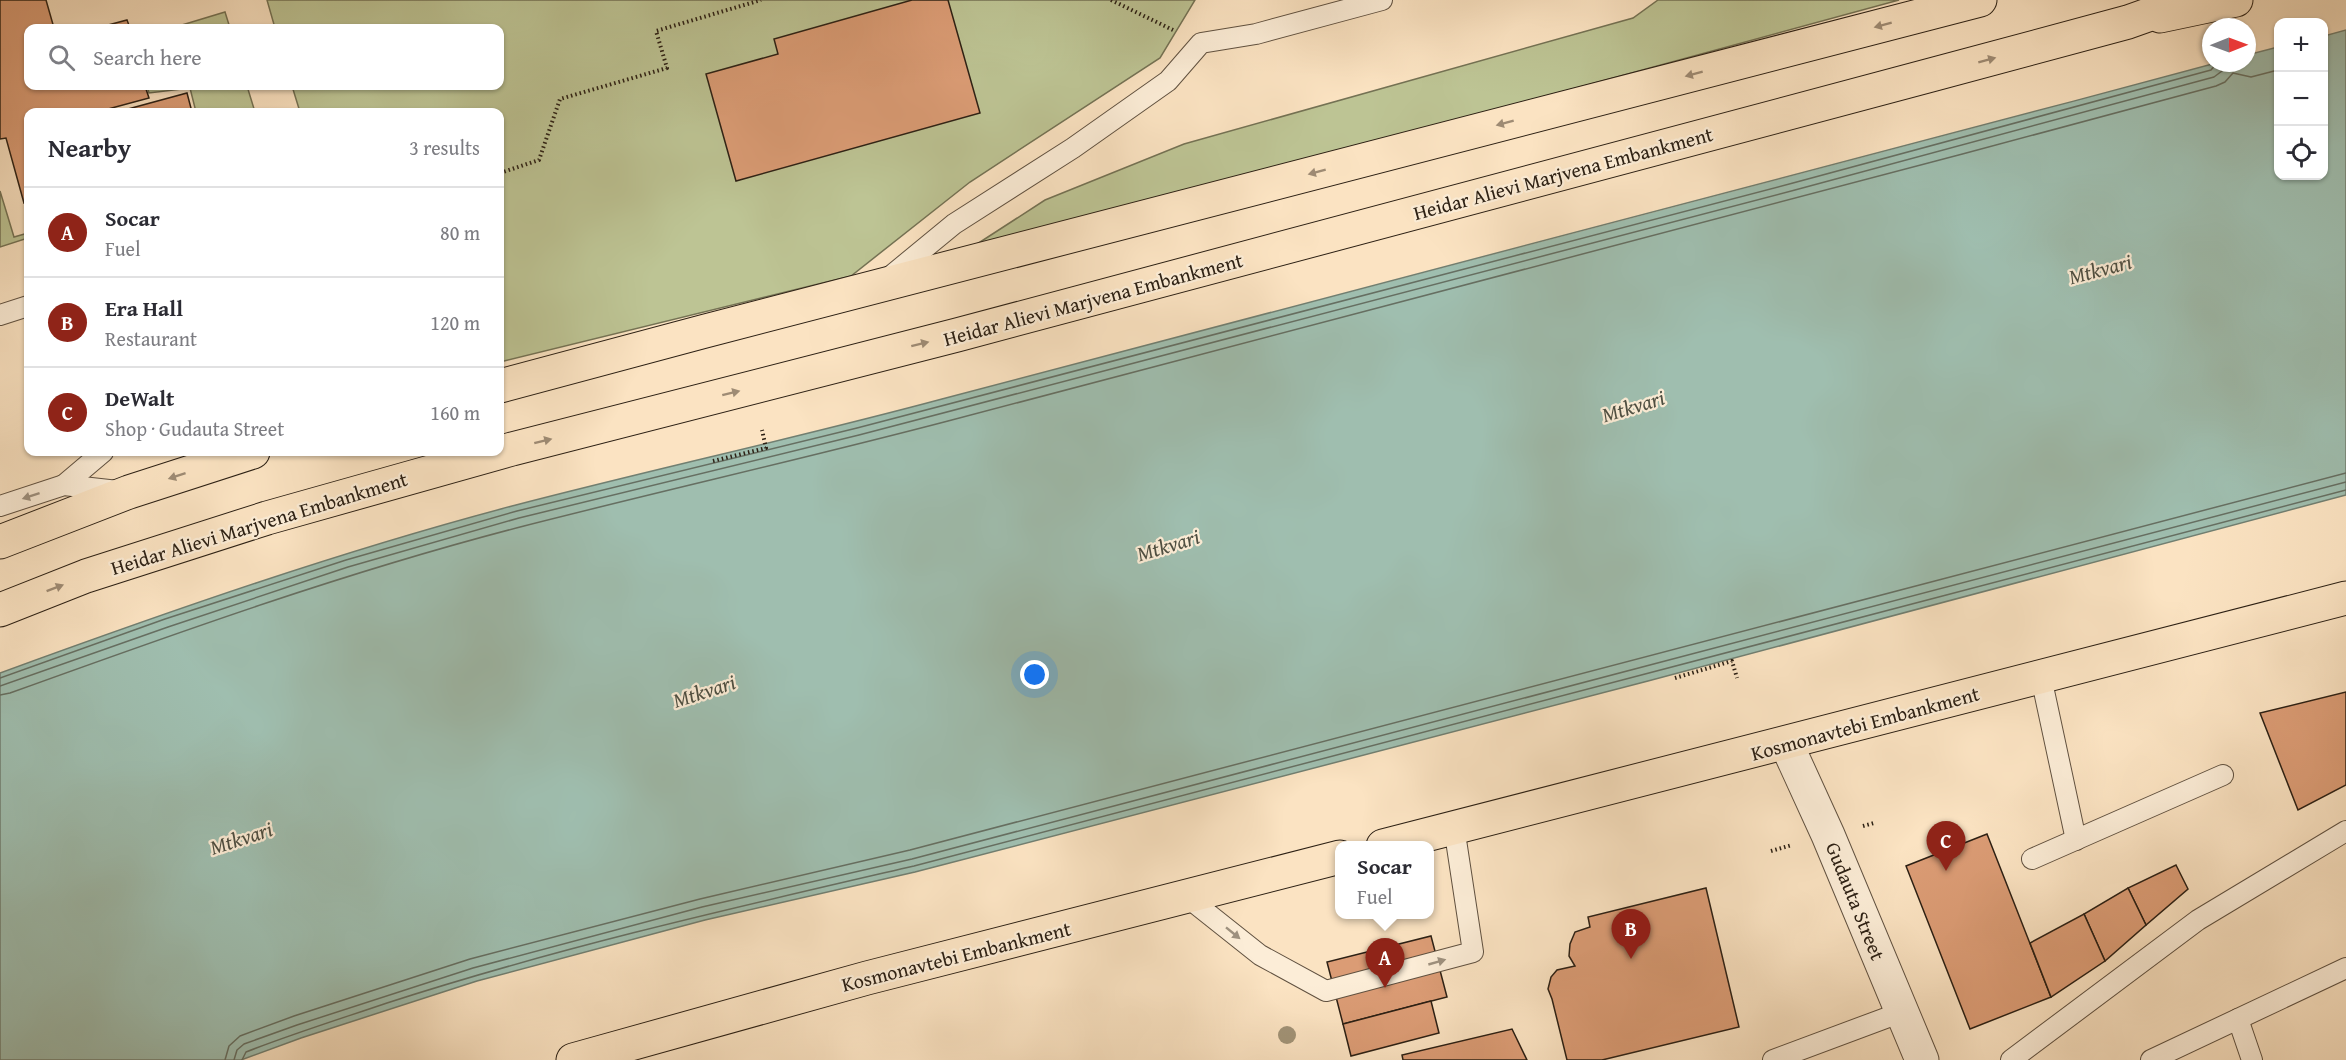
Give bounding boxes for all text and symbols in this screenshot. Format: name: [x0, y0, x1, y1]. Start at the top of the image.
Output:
north arrow: [2202, 18, 2256, 72]
map controls: [2274, 18, 2328, 180]
button: +: [2274, 18, 2328, 72]
one-way arrow: [1874, 21, 1892, 31]
search box: [24, 24, 504, 90]
icon: search: [45, 41, 78, 74]
text: Search here: [93, 41, 202, 73]
one-way arrow: [1978, 55, 1996, 64]
one-way arrow: [1685, 70, 1703, 80]
button: −: [2274, 72, 2328, 126]
street label: Heidar Alievi Marjvena Embankment: [1410, 119, 1716, 227]
one-way arrow: [1496, 119, 1515, 129]
button: locate: [2274, 126, 2328, 180]
text: Nearby: [48, 128, 131, 167]
text: 3 results: [409, 133, 480, 162]
one-way arrow: [1308, 168, 1326, 178]
text: Socar: [105, 202, 160, 234]
text: A: [61, 218, 74, 247]
text: 80 m: [440, 218, 480, 247]
text: Fuel: [105, 234, 141, 263]
street label: Heidar Alievi Marjvena Embankment: [940, 245, 1246, 353]
water label: Mtkvari: [2065, 246, 2136, 292]
text: Era Hall: [105, 292, 183, 324]
text: B: [61, 308, 74, 337]
text: 120 m: [430, 308, 480, 337]
text: Restaurant: [105, 324, 197, 353]
one-way arrow: [911, 339, 930, 349]
text: DeWalt: [105, 382, 174, 414]
water label: Mtkvari: [1598, 382, 1669, 430]
one-way arrow: [722, 387, 741, 397]
text: C: [62, 398, 73, 427]
text: 160 m: [430, 398, 480, 427]
text: Shop · Gudauta Street: [105, 414, 284, 443]
one-way arrow: [534, 436, 552, 445]
street label: Heidar Alievi Marjvena Embankment: [107, 464, 411, 582]
one-way arrow: [168, 472, 186, 482]
one-way arrow: [22, 492, 40, 501]
water label: Mtkvari: [1133, 521, 1204, 569]
one-way arrow: [46, 583, 64, 593]
your location: [1020, 660, 1049, 689]
water label: Mtkvari: [669, 666, 740, 716]
street label: Kosmonavtebi Embankment: [1748, 679, 1982, 767]
water label: Mtkvari: [206, 813, 277, 863]
pin: C: [1926, 822, 1966, 871]
street label: Gudauta Street: [1819, 838, 1893, 964]
popup: [1335, 841, 1434, 919]
text: Socar: [1357, 850, 1412, 882]
text: Fuel: [1357, 882, 1393, 911]
pin: B: [1612, 910, 1650, 959]
street label: Kosmonavtebi Embankment: [838, 913, 1074, 999]
one-way arrow: [1225, 927, 1241, 940]
pin: A: [1366, 938, 1404, 988]
one-way arrow: [1428, 957, 1446, 966]

